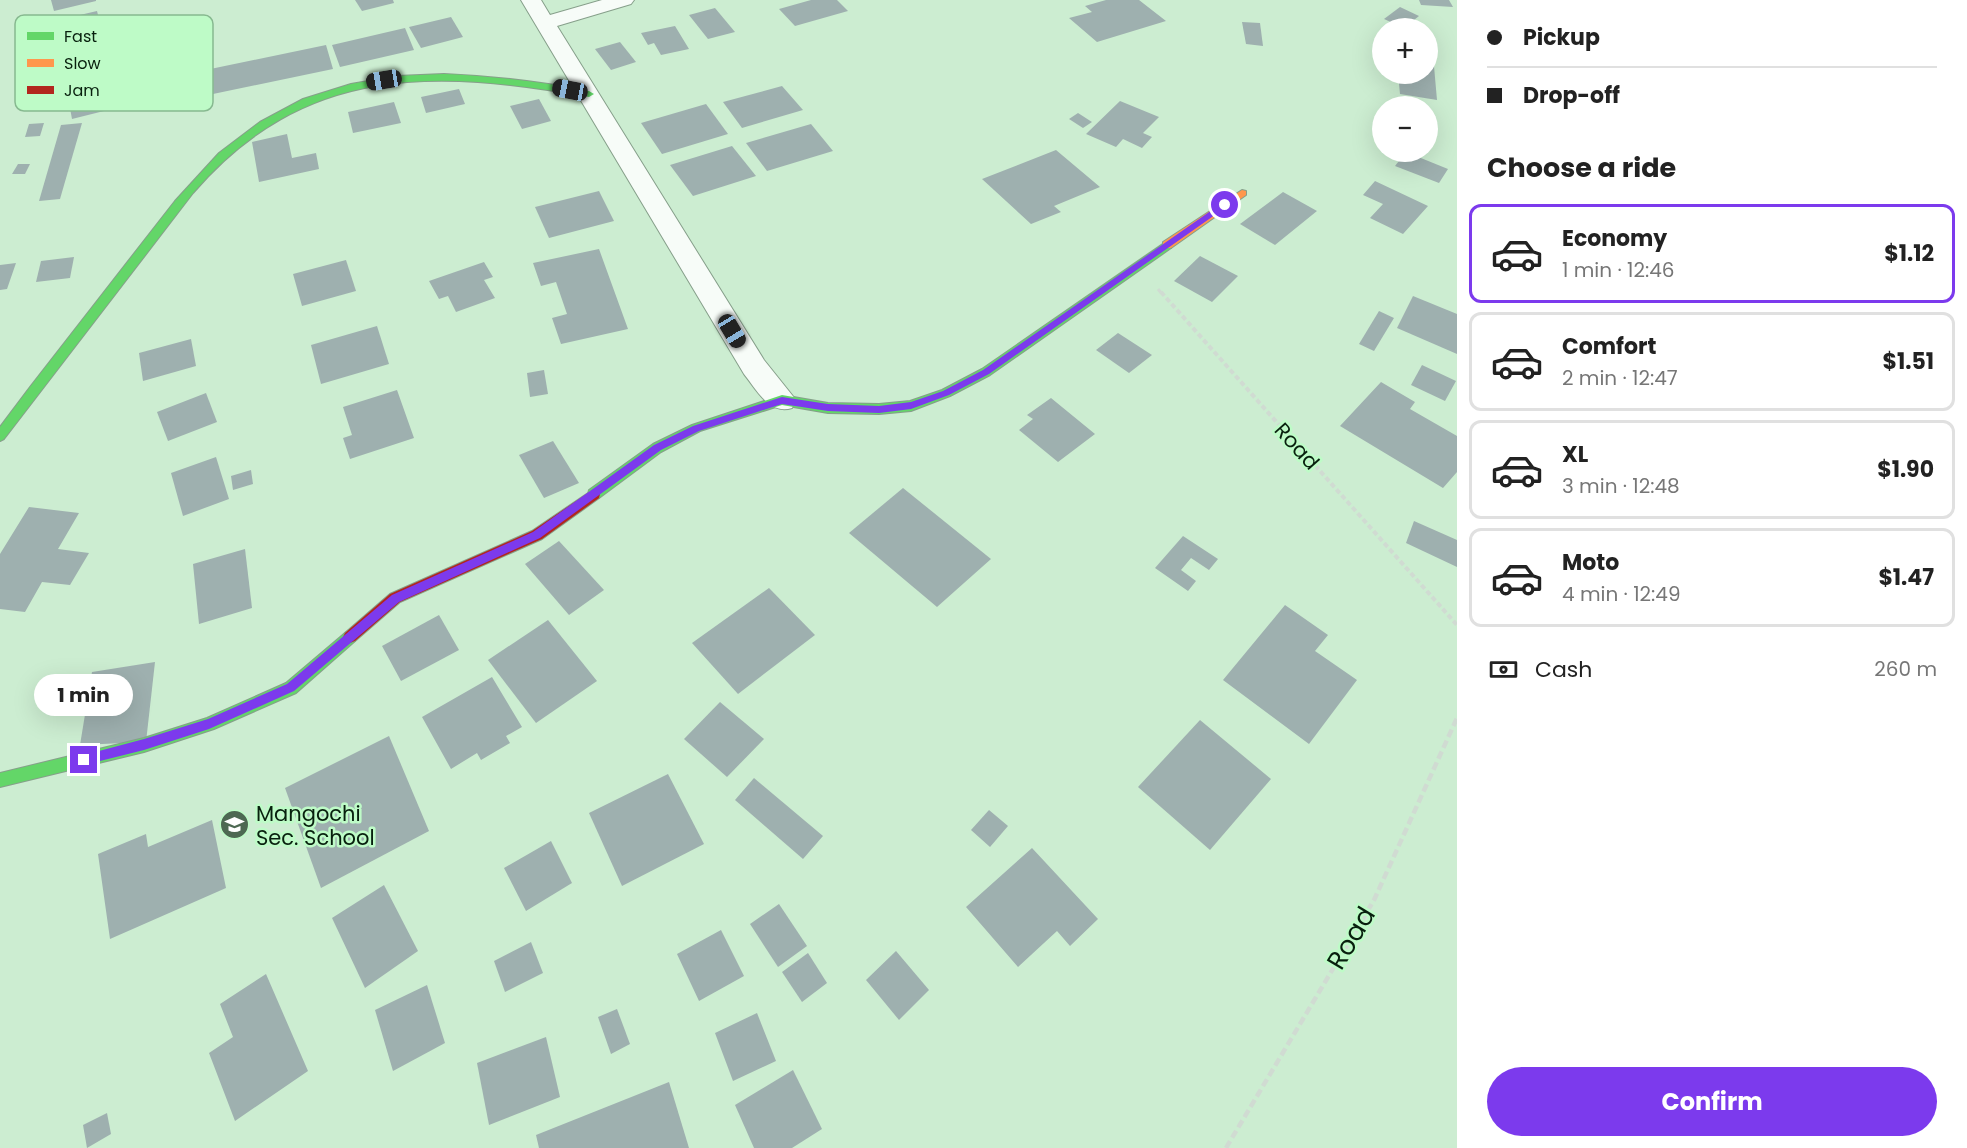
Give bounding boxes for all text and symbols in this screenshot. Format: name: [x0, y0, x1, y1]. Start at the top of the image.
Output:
legend: [15, 15, 213, 111]
map controls: [1372, 18, 1438, 162]
button: +: [1372, 18, 1438, 84]
text: Pickup: [1523, 22, 1600, 53]
text: Fast: [64, 25, 97, 48]
text: Slow: [64, 52, 101, 75]
car: [365, 68, 403, 92]
car: [551, 78, 589, 102]
text: Jam: [64, 79, 100, 102]
text: Drop-off: [1523, 80, 1620, 111]
button: −: [1372, 96, 1438, 162]
text: Choose a ride: [1487, 149, 1676, 186]
route start: [1211, 191, 1238, 218]
text: Economy: [1562, 223, 1667, 254]
icon: car: [1490, 227, 1544, 281]
text: $1.12: [1884, 238, 1934, 269]
text: 1 min · 12:46: [1562, 256, 1674, 284]
car: [715, 311, 749, 351]
text: Comfort: [1562, 331, 1656, 362]
icon: car: [1490, 335, 1544, 389]
text: $1.51: [1882, 346, 1934, 377]
text: 2 min · 12:47: [1562, 364, 1678, 392]
street label: Road: [1268, 416, 1326, 476]
text: XL: [1562, 439, 1588, 470]
icon: car: [1490, 443, 1544, 497]
text: $1.90: [1877, 454, 1934, 485]
text: 3 min · 12:48: [1562, 472, 1680, 500]
text: Moto: [1562, 547, 1619, 578]
icon: car: [1490, 551, 1544, 605]
text: $1.47: [1878, 562, 1934, 593]
text: 4 min · 12:49: [1562, 580, 1681, 608]
icon: cash: [1487, 653, 1520, 686]
text: Cash: [1535, 654, 1592, 685]
text: 260 m: [1874, 655, 1937, 683]
callout: 1 min: [34, 673, 134, 715]
text: 1 min: [57, 681, 110, 709]
route end: [70, 746, 97, 773]
place label: Mangochi Sec. School: [256, 799, 375, 852]
school or university icon: Mangochi Sec. School: [219, 809, 251, 841]
street label: Road: [1318, 900, 1384, 976]
button: Confirm: [1487, 1067, 1937, 1136]

